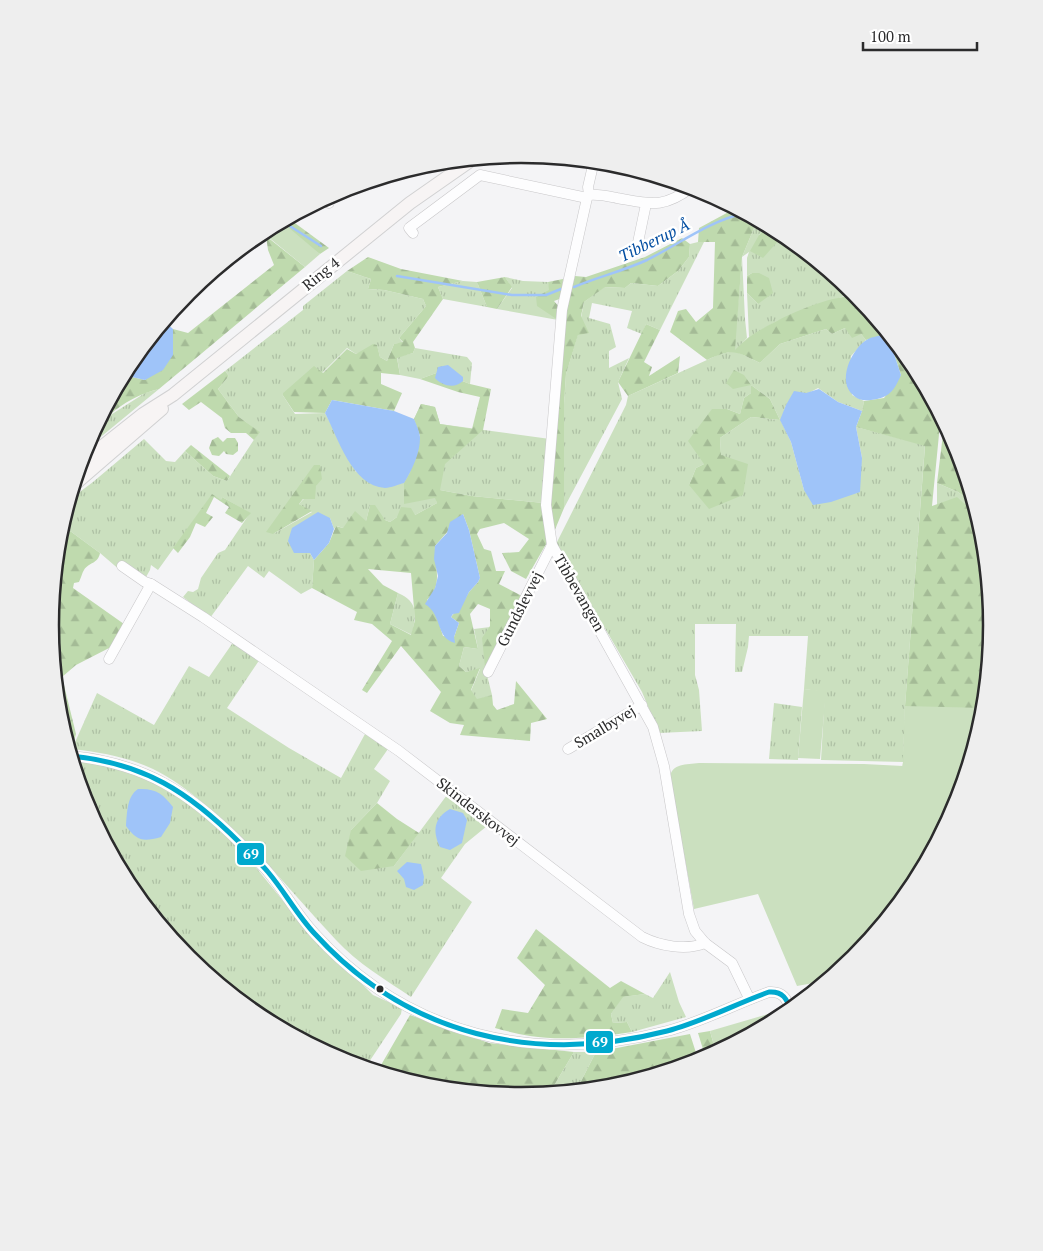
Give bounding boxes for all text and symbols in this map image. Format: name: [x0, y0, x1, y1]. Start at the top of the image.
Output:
scale bar: [863, 20, 977, 52]
text: 100 m: [870, 26, 911, 46]
water label: Tibberup Å: [615, 213, 693, 267]
street label: Ring 4: [298, 252, 343, 294]
street label: Tibbevangen: [550, 550, 610, 635]
street label: Gundslevvej: [492, 568, 547, 649]
street label: Smalbyvej: [570, 700, 639, 752]
street label: Skinderskovvej: [433, 772, 524, 850]
line badge: 69: [236, 842, 265, 866]
text: 69: [243, 844, 259, 863]
unlabelled marker: [375, 984, 385, 994]
line badge: 69: [585, 1030, 614, 1054]
text: 69: [592, 1032, 608, 1051]

